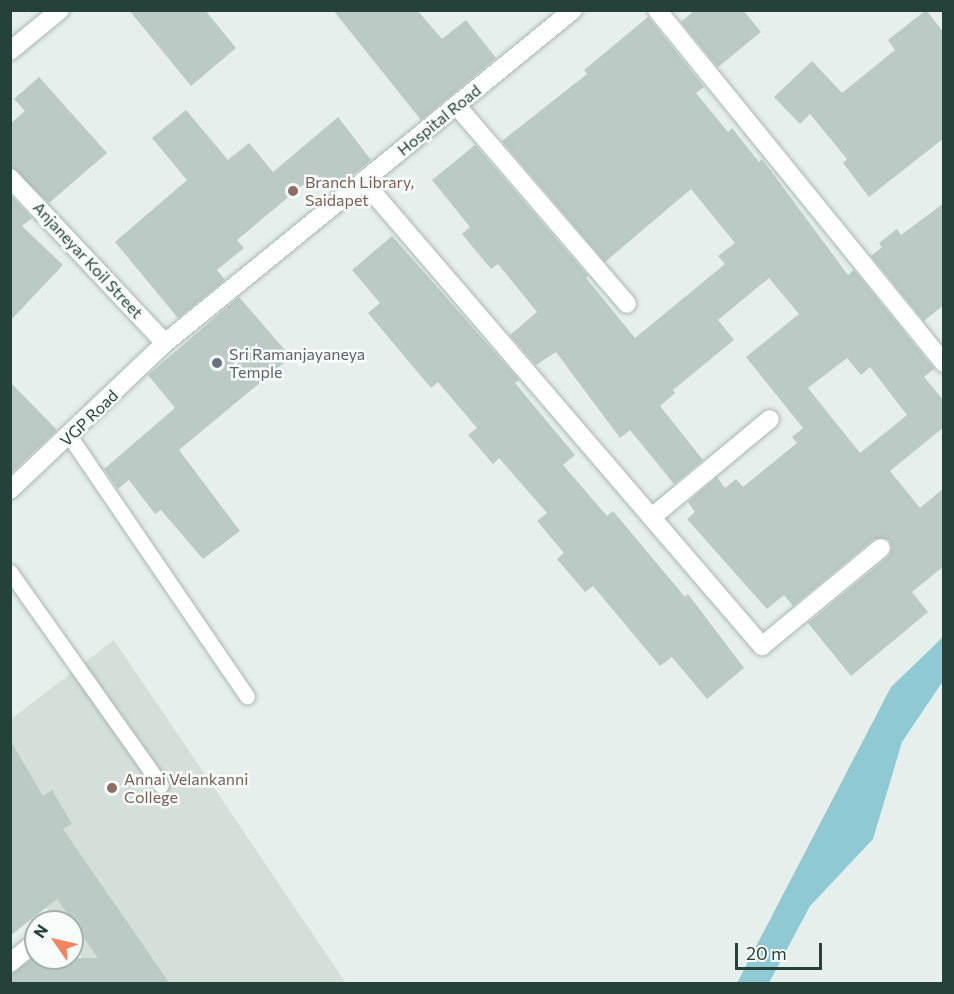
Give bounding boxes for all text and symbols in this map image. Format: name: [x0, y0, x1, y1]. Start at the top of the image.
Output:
street label: Hospital Road: [393, 81, 485, 159]
place label: Branch Library, Saidapet: [305, 172, 414, 210]
marker: Branch Library, Saidapet: [286, 184, 300, 198]
street label: Anjaneyar Koil Street: [29, 198, 147, 322]
place label: Sri Ramanjayaneya Temple: [229, 344, 365, 382]
marker: Sri Ramanjayaneya Temple: [210, 356, 224, 370]
street label: VGP Road: [56, 386, 122, 450]
place label: Annai Velankanni College: [124, 769, 248, 807]
marker: Annai Velankanni College: [105, 781, 119, 795]
north arrow: [24, 910, 84, 970]
text: N: [29, 920, 52, 941]
scale bar: [738, 931, 825, 969]
text: 20 m: [746, 942, 787, 964]

